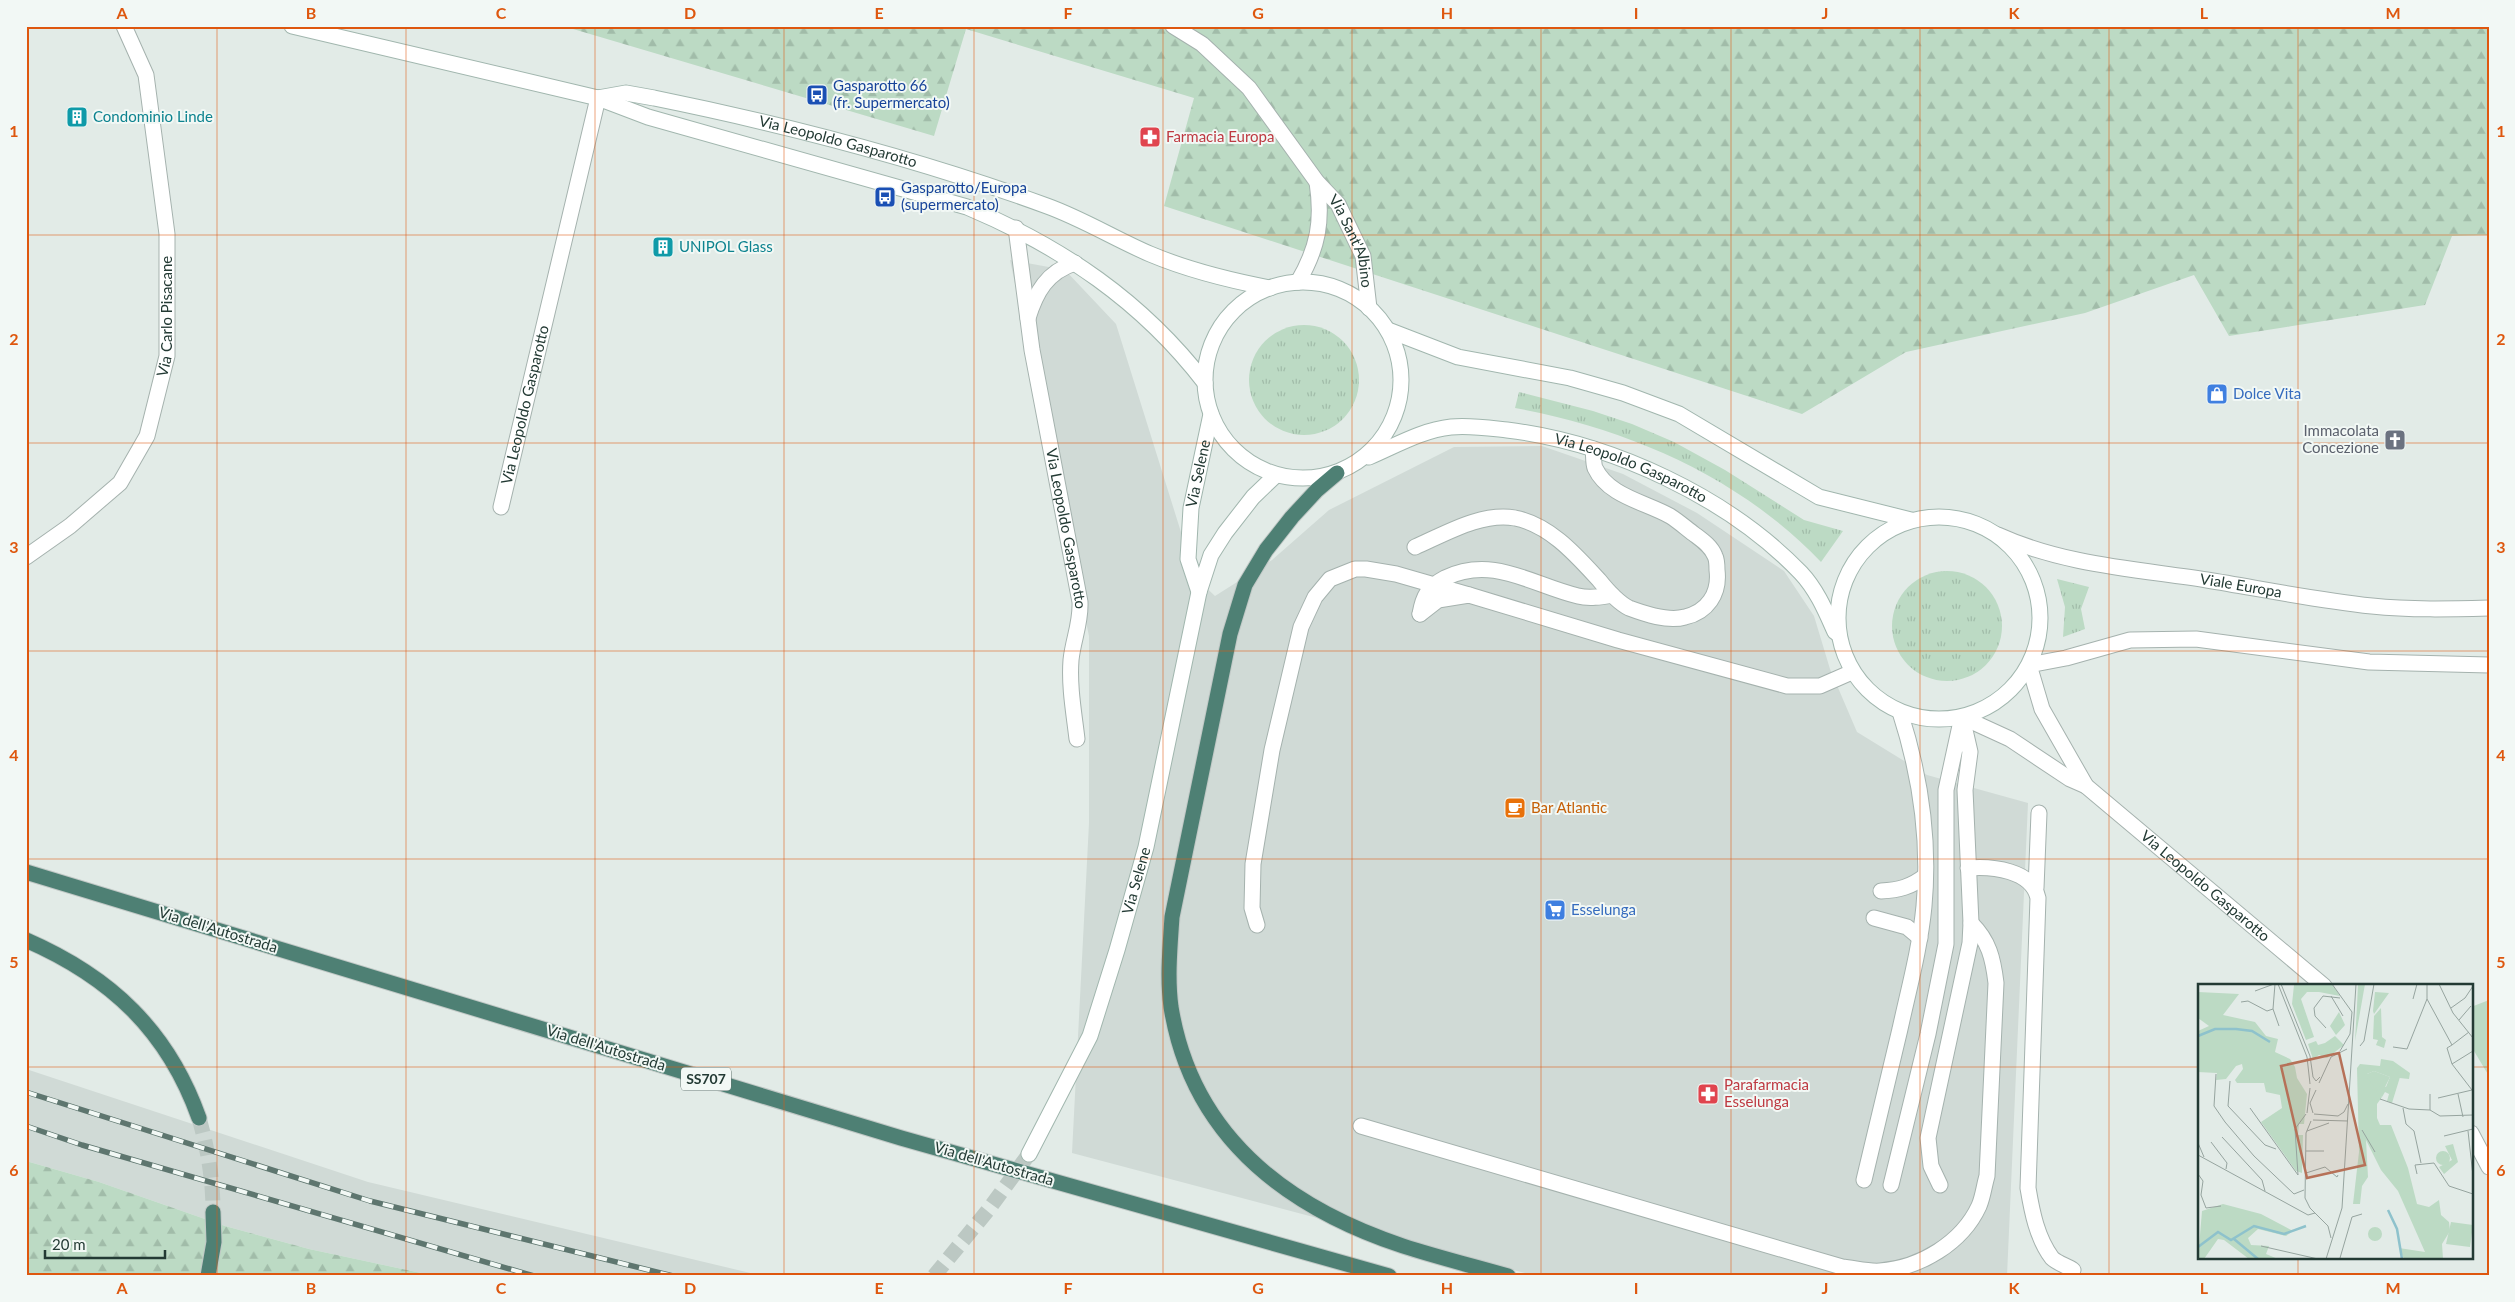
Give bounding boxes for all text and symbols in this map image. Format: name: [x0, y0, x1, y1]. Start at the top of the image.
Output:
text: A: [115, 3, 128, 22]
text: B: [306, 3, 316, 22]
text: C: [496, 3, 507, 22]
text: D: [684, 3, 696, 22]
text: E: [874, 3, 884, 22]
text: F: [1063, 3, 1073, 22]
text: G: [1252, 3, 1264, 22]
text: H: [1441, 3, 1453, 22]
text: I: [1634, 3, 1638, 22]
text: J: [1822, 3, 1828, 22]
text: K: [2009, 3, 2021, 22]
text: L: [2200, 3, 2209, 22]
text: M: [2385, 3, 2401, 22]
place label: Gasparotto 66 (fr. Supermercato): [833, 76, 950, 111]
bus stop icon: Gasparotto 66 (fr. Supermercato): [805, 83, 829, 107]
building icon: Condominio Linde: [65, 105, 89, 129]
place label: Condominio Linde: [93, 107, 213, 125]
street label: Via Leopoldo Gasparotto: [757, 111, 919, 170]
text: 1: [9, 121, 19, 140]
text: 1: [2496, 121, 2506, 140]
pharmacy icon: Farmacia Europa: [1138, 125, 1162, 149]
place label: Farmacia Europa: [1166, 127, 1274, 145]
place label: Gasparotto/Europa (supermercato): [901, 178, 1027, 213]
bus stop icon: Gasparotto/Europa (supermercato): [873, 185, 897, 209]
street label: Via Sant'Albino: [1326, 190, 1377, 289]
building icon: UNIPOL Glass: [651, 235, 675, 259]
place label: UNIPOL Glass: [679, 237, 773, 255]
street label: Via Carlo Pisacane: [152, 256, 175, 378]
street label: Via Leopoldo Gasparotto: [497, 323, 552, 486]
text: 2: [9, 329, 19, 348]
text: 2: [2496, 329, 2506, 348]
shop icon: Dolce Vita: [2205, 382, 2229, 406]
place label: Dolce Vita: [2233, 384, 2301, 402]
place label: Immacolata Concezione: [2302, 421, 2379, 456]
church icon: Immacolata Concezione: [2383, 428, 2407, 452]
street label: Via Leopoldo Gasparotto: [1553, 429, 1711, 506]
street label: Via Selene: [1181, 438, 1213, 509]
street label: Via Leopoldo Gasparotto: [1043, 447, 1090, 609]
text: 3: [9, 537, 19, 556]
text: 3: [2496, 537, 2506, 556]
street label: Viale Europa: [2199, 569, 2283, 601]
text: 4: [9, 745, 19, 764]
text: 4: [2496, 745, 2506, 764]
cafe icon: Bar Atlantic: [1503, 796, 1527, 820]
place label: Bar Atlantic: [1531, 798, 1607, 816]
street label: Via Leopoldo Gasparotto: [2138, 826, 2274, 945]
street label: Via Selene: [1118, 845, 1154, 916]
supermarket icon: Esselunga: [1543, 898, 1567, 922]
place label: Esselunga: [1571, 900, 1636, 918]
street label: Via dell'Autostrada: [157, 902, 280, 956]
text: 5: [9, 952, 19, 971]
text: 5: [2496, 952, 2506, 971]
inset map: [2198, 984, 2472, 1260]
street label: Via dell'Autostrada: [545, 1020, 668, 1074]
road number: SS707: [681, 1068, 731, 1090]
place label: Parafarmacia Esselunga: [1724, 1075, 1809, 1110]
pharmacy icon: Parafarmacia Esselunga: [1696, 1082, 1720, 1106]
street label: Via dell'Autostrada: [933, 1137, 1056, 1189]
text: 6: [9, 1160, 19, 1179]
text: 6: [2496, 1160, 2506, 1179]
scale bar: [45, 1227, 165, 1259]
text: 20 m: [52, 1235, 86, 1253]
text: A: [115, 1278, 128, 1297]
text: B: [306, 1278, 316, 1297]
text: C: [496, 1278, 507, 1297]
text: D: [684, 1278, 696, 1297]
text: E: [874, 1278, 884, 1297]
text: F: [1063, 1278, 1073, 1297]
text: G: [1252, 1278, 1264, 1297]
text: H: [1441, 1278, 1453, 1297]
text: I: [1634, 1278, 1638, 1297]
text: J: [1822, 1278, 1828, 1297]
text: K: [2009, 1278, 2021, 1297]
text: L: [2200, 1278, 2209, 1297]
text: M: [2385, 1278, 2401, 1297]

